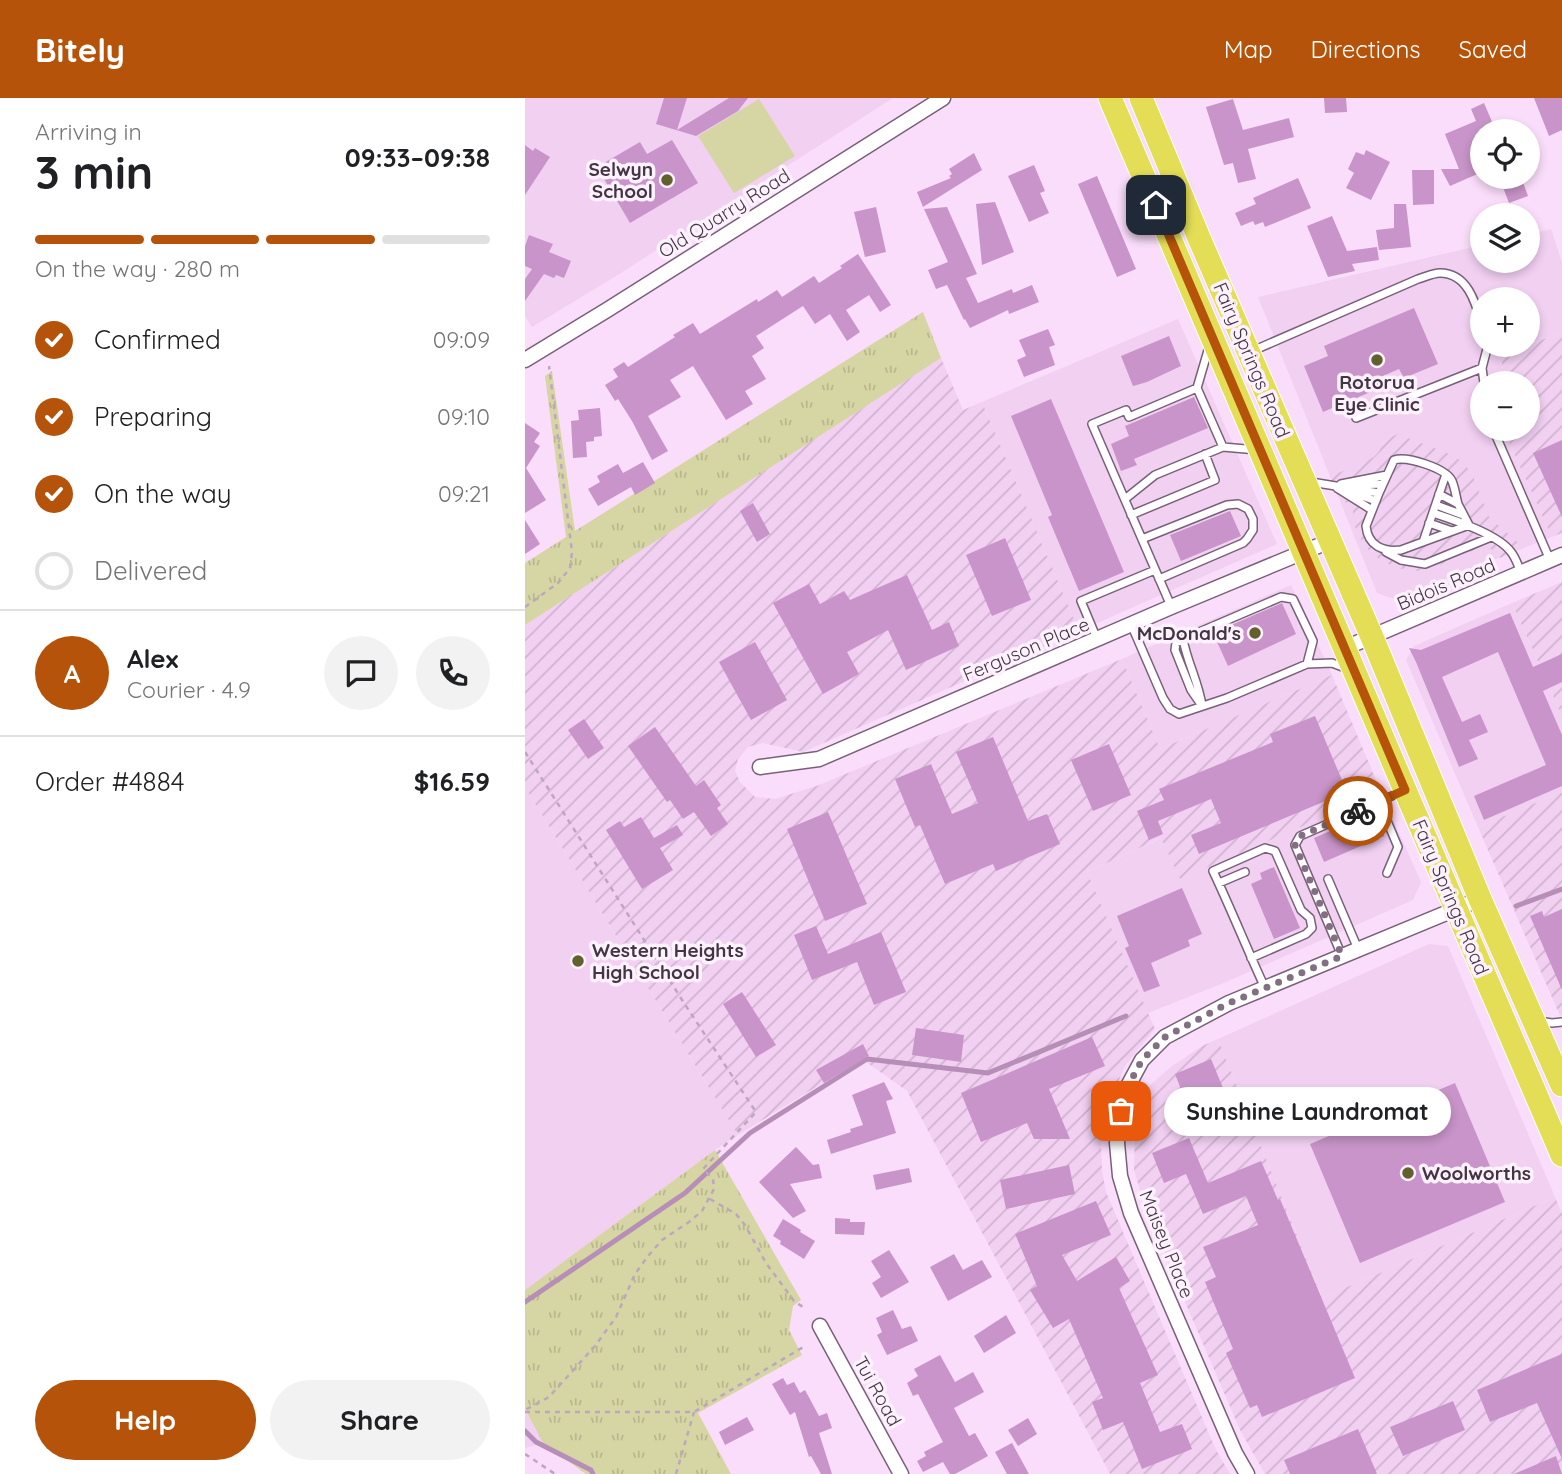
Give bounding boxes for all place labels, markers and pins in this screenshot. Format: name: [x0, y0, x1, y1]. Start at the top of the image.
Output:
place label: Selwyn School: [589, 157, 653, 203]
marker: Selwyn School: [659, 172, 675, 188]
pin: [1126, 175, 1186, 235]
marker: Rotorua Eye Clinic: [1369, 352, 1385, 368]
place label: Rotorua Eye Clinic: [1334, 370, 1420, 416]
place label: McDonald's: [1137, 621, 1241, 645]
marker: McDonald's: [1247, 625, 1263, 641]
place label: Western Heights High School: [592, 938, 744, 984]
marker: Western Heights High School: [570, 953, 586, 969]
pin: [1091, 1081, 1151, 1141]
callout: Sunshine Laundromat: [1163, 1086, 1450, 1136]
place label: Woolworths: [1422, 1161, 1531, 1185]
marker: Woolworths: [1400, 1165, 1416, 1181]

